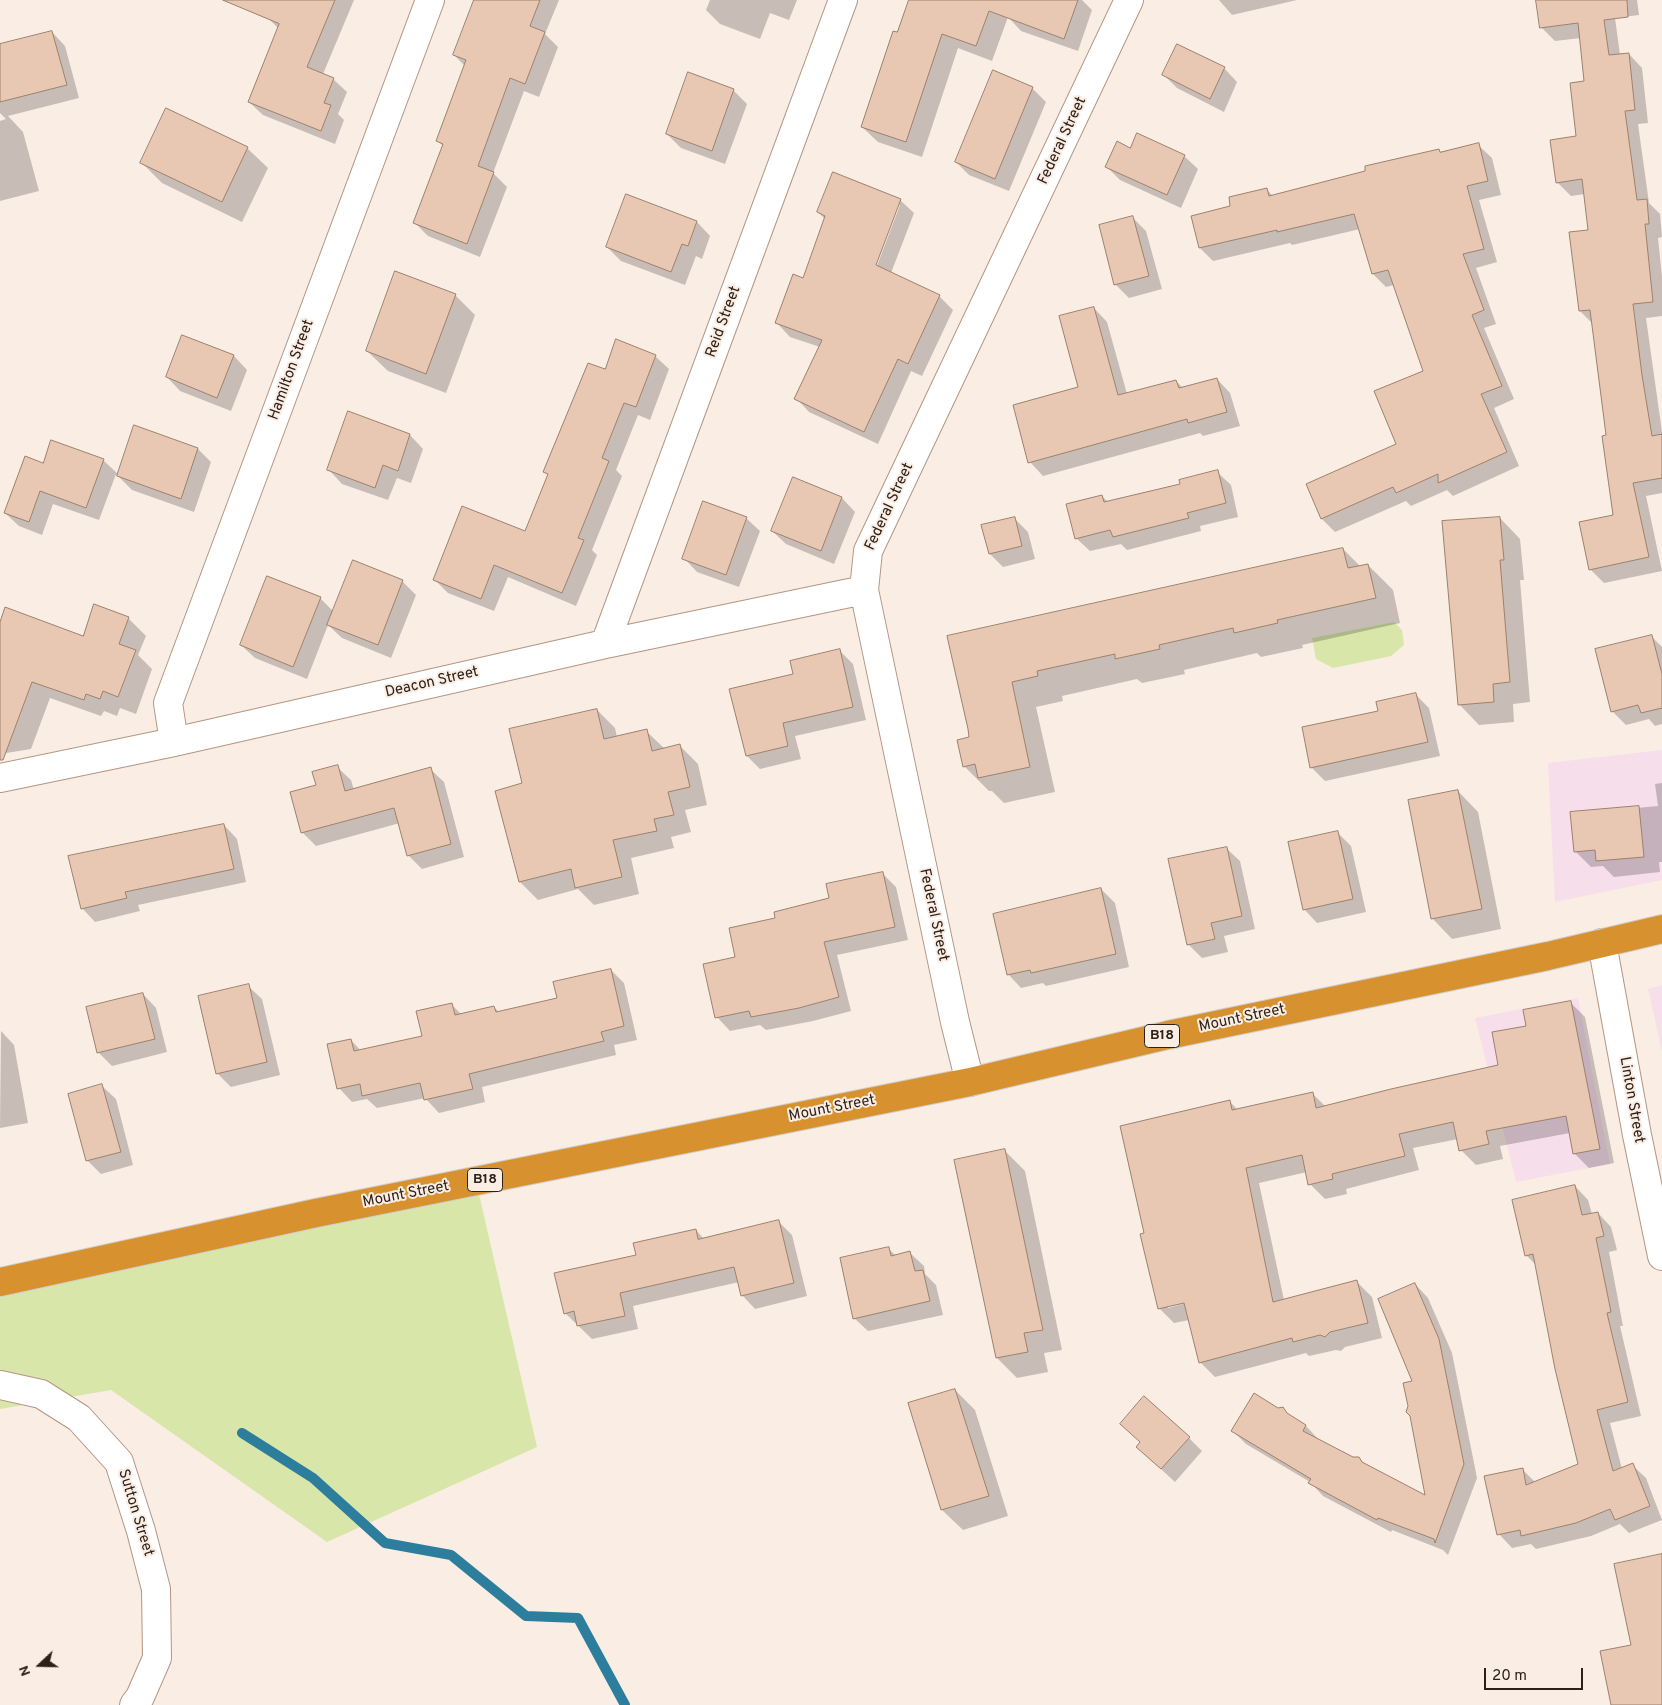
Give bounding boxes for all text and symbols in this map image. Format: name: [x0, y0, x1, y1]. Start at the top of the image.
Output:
street label: Federal Street: [1035, 94, 1091, 188]
street label: Reid Street: [703, 284, 745, 360]
street label: Hamilton Street: [265, 317, 319, 423]
street label: Federal Street: [862, 460, 918, 554]
street label: Deacon Street: [384, 664, 480, 702]
street label: Federal Street: [914, 867, 952, 963]
street label: Mount Street: [1197, 1001, 1287, 1037]
road number: B18: [1144, 1024, 1180, 1048]
street label: Linton Street: [1615, 1055, 1647, 1145]
street label: Mount Street: [787, 1092, 877, 1126]
road number: B18: [468, 1168, 502, 1192]
street label: Mount Street: [361, 1178, 451, 1212]
street label: Sutton Street: [113, 1467, 157, 1559]
north arrow: [15, 1640, 65, 1690]
scale bar: [1487, 1658, 1586, 1690]
text: N: [16, 1663, 35, 1678]
text: 20 m: [1492, 1667, 1527, 1686]

